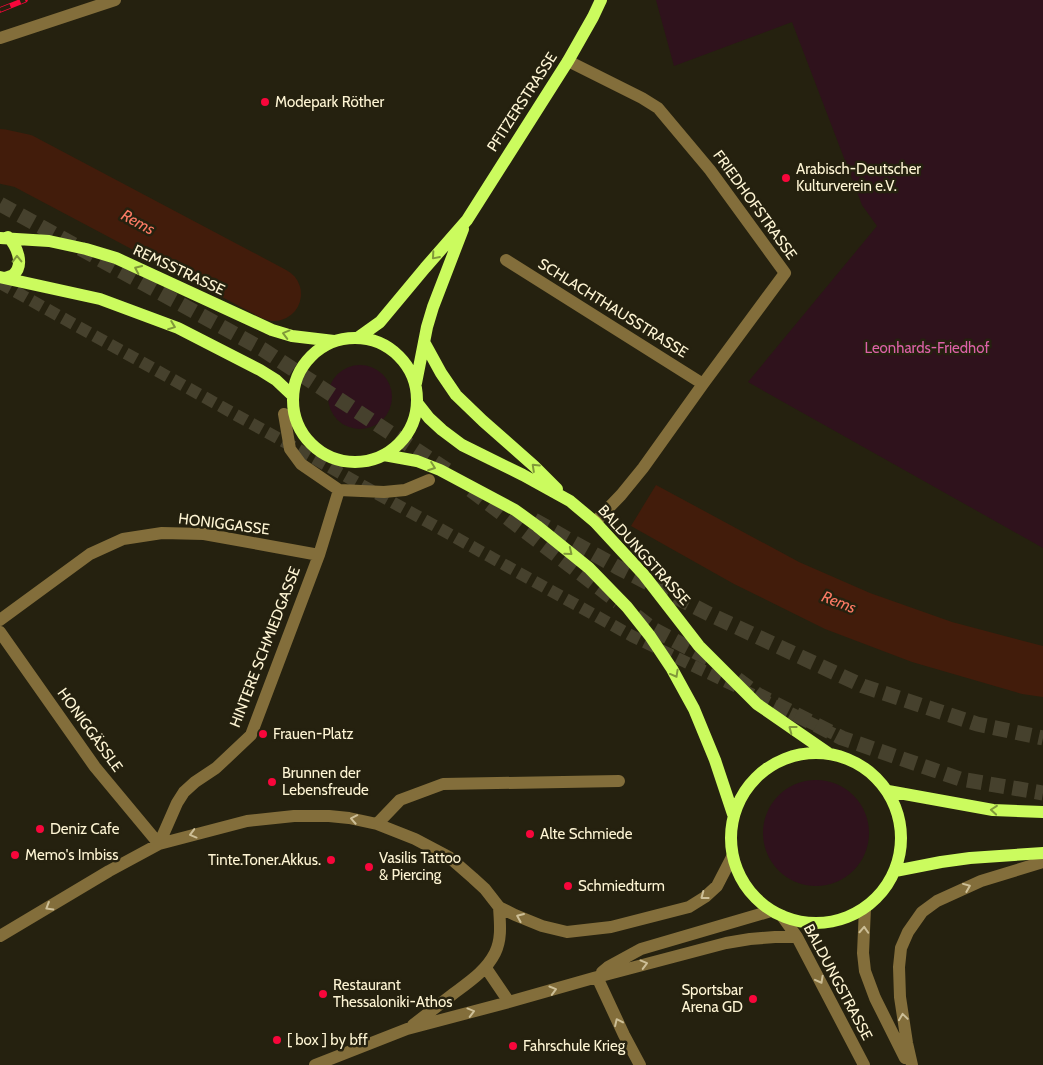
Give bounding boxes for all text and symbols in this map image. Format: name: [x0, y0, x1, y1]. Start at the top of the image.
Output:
street label: PFITZERSTRASSE: [483, 49, 561, 155]
place label: Modepark Röther: [275, 93, 384, 111]
marker: Modepark Röther: [259, 96, 271, 108]
street label: FRIEDHOFSTRASSE: [709, 147, 801, 263]
place label: Arabisch-Deutscher Kulturverein e.V.: [796, 160, 921, 195]
marker: Arabisch-Deutscher Kulturverein e.V.: [780, 172, 792, 184]
water label: Rems: [118, 205, 158, 239]
street label: REMSSTRASSE: [130, 241, 228, 299]
one-way arrow: [432, 251, 441, 260]
one-way arrow: [12, 255, 22, 263]
street label: SCHLACHTHAUSSTRASSE: [535, 255, 691, 361]
one-way arrow: [134, 264, 143, 275]
one-way arrow: [167, 320, 176, 330]
one-way arrow: [283, 330, 291, 340]
park label: Leonhards-Friedhof: [865, 339, 989, 357]
one-way arrow: [427, 461, 435, 471]
one-way arrow: [531, 464, 540, 473]
street label: BALDUNGSTRASSE: [594, 501, 694, 609]
street label: HONIGGASSE: [177, 509, 271, 539]
one-way arrow: [563, 546, 572, 554]
street label: HINTERE SCHMIEDGASSE: [226, 564, 304, 730]
water label: Rems: [819, 587, 859, 617]
one-way arrow: [669, 669, 679, 678]
street label: HONIGGÄSSLE: [54, 685, 126, 775]
place label: Frauen-Platz: [273, 725, 354, 743]
one-way arrow: [788, 726, 798, 735]
marker: Frauen-Platz: [257, 728, 269, 740]
place label: Brunnen der Lebensfreude: [282, 764, 369, 799]
marker: Brunnen der Lebensfreude: [266, 776, 278, 788]
one-way arrow: [990, 805, 998, 816]
one-way arrow: [349, 815, 358, 825]
place label: Deniz Cafe: [50, 820, 120, 838]
marker: Deniz Cafe: [34, 823, 46, 835]
place label: Alte Schmiede: [540, 825, 633, 843]
marker: Alte Schmiede: [524, 828, 536, 840]
one-way arrow: [190, 829, 198, 839]
place label: Memo's Imbiss: [25, 846, 119, 864]
marker: Memo's Imbiss: [9, 849, 21, 861]
place label: Vasilis Tattoo & Piercing: [379, 849, 461, 884]
place label: Tinte.Toner.Akkus.: [208, 851, 321, 869]
marker: Tinte.Toner.Akkus.: [325, 854, 337, 866]
marker: Vasilis Tattoo & Piercing: [363, 861, 375, 873]
place label: Schmiedturm: [578, 877, 665, 895]
marker: Schmiedturm: [562, 880, 574, 892]
one-way arrow: [962, 883, 971, 894]
one-way arrow: [701, 891, 710, 900]
one-way arrow: [45, 900, 54, 910]
one-way arrow: [516, 913, 525, 924]
street label: BALDUNGSTRASSE: [800, 921, 876, 1043]
one-way arrow: [859, 926, 869, 934]
one-way arrow: [639, 960, 647, 970]
one-way arrow: [814, 975, 824, 984]
place label: Restaurant Thessaloniki-Athos: [333, 976, 452, 1011]
place label: Sportsbar Arena GD: [681, 981, 743, 1016]
one-way arrow: [548, 985, 556, 995]
marker: Restaurant Thessaloniki-Athos: [317, 988, 329, 1000]
marker: Sportsbar Arena GD: [747, 993, 759, 1005]
one-way arrow: [466, 1008, 474, 1018]
one-way arrow: [898, 1013, 909, 1021]
one-way arrow: [613, 1018, 624, 1027]
place label: [ box ] by bff: [287, 1031, 368, 1049]
marker: [ box ] by bff: [271, 1034, 283, 1046]
place label: Fahrschule Krieg: [523, 1037, 626, 1055]
marker: Fahrschule Krieg: [507, 1040, 519, 1052]

